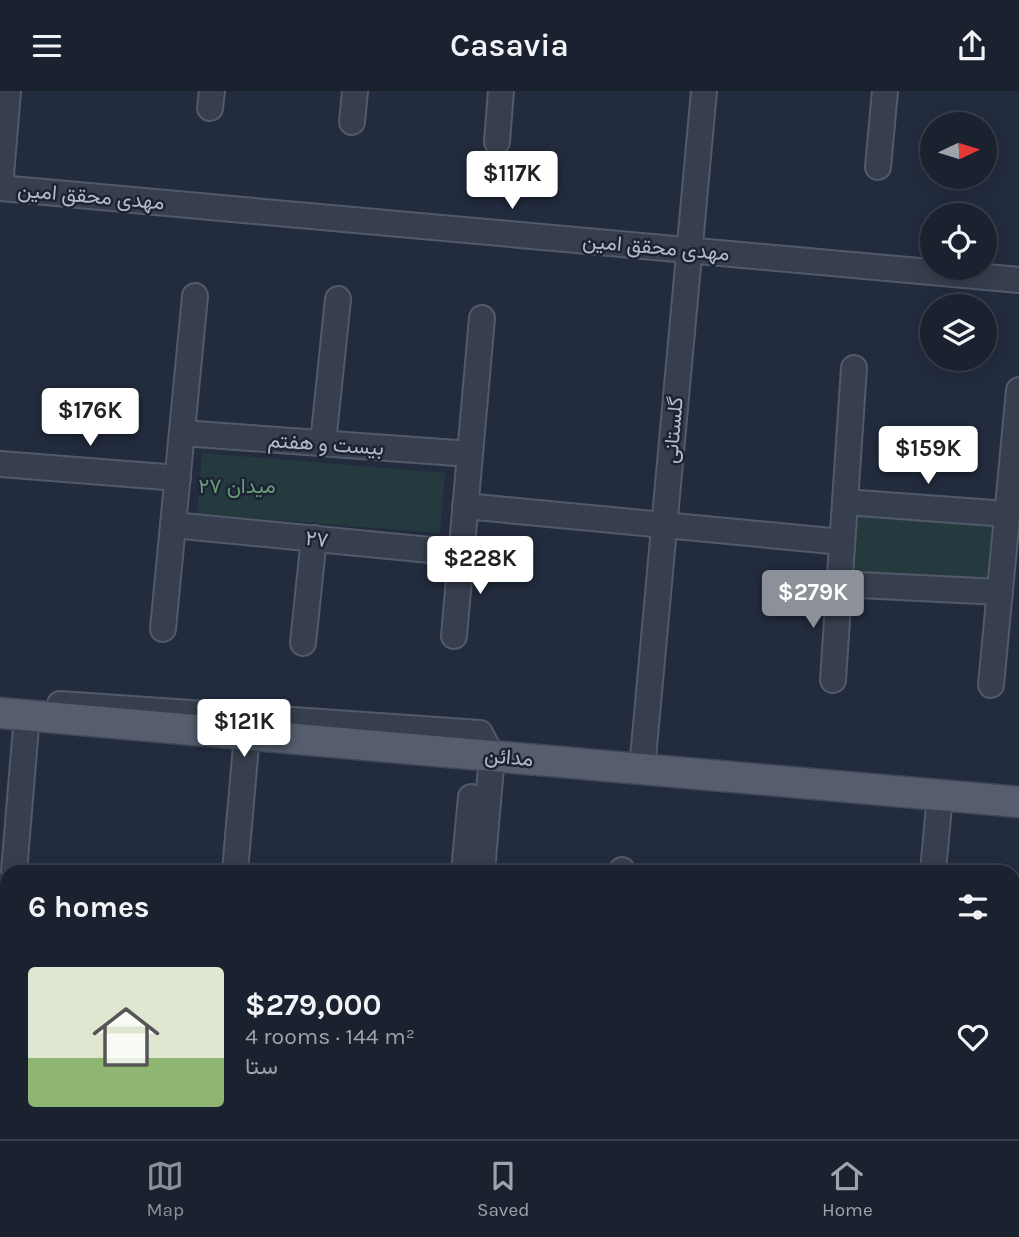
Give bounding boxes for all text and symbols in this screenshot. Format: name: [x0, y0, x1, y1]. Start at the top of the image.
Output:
icon: menu: [28, 27, 66, 65]
text: Casavia: [450, 27, 569, 64]
icon: share: [953, 27, 991, 65]
north arrow: [920, 112, 998, 189]
map controls: [920, 112, 997, 371]
pin: $117K: [463, 151, 561, 211]
text: $117K: [483, 160, 541, 187]
street label: مهدی محقق امین: [16, 178, 166, 215]
button: locate: [920, 203, 997, 280]
street label: مهدی محقق امین: [581, 229, 731, 266]
button: layers: [920, 294, 997, 371]
pin: $176K: [41, 389, 139, 448]
street label: گلستانی: [658, 396, 688, 464]
text: $176K: [58, 397, 122, 424]
pin: $159K: [879, 427, 977, 486]
street label: بیست و هفتم: [267, 428, 385, 462]
text: $159K: [895, 435, 961, 462]
park label: میدان ۲۷: [198, 474, 276, 498]
street label: ۲۷: [304, 526, 330, 552]
pin: $228K: [431, 537, 529, 596]
text: $228K: [443, 545, 517, 572]
pin: $279K: [764, 571, 862, 630]
text: $279K: [778, 579, 848, 606]
pin: $121K: [195, 699, 293, 759]
text: $121K: [213, 708, 275, 735]
street label: مدائن: [484, 743, 534, 771]
icon: filters: [954, 888, 992, 926]
text: 6 homes: [28, 889, 150, 925]
text: $279,000: [245, 987, 382, 1023]
icon: home: [84, 995, 168, 1079]
icon: heart: [954, 1018, 992, 1056]
text: 4 rooms · 144 m²: [245, 1023, 415, 1050]
text: ستا: [245, 1053, 278, 1080]
tab: Map: [146, 1157, 184, 1221]
tab: Saved: [477, 1157, 529, 1221]
tab: Home: [822, 1157, 873, 1221]

